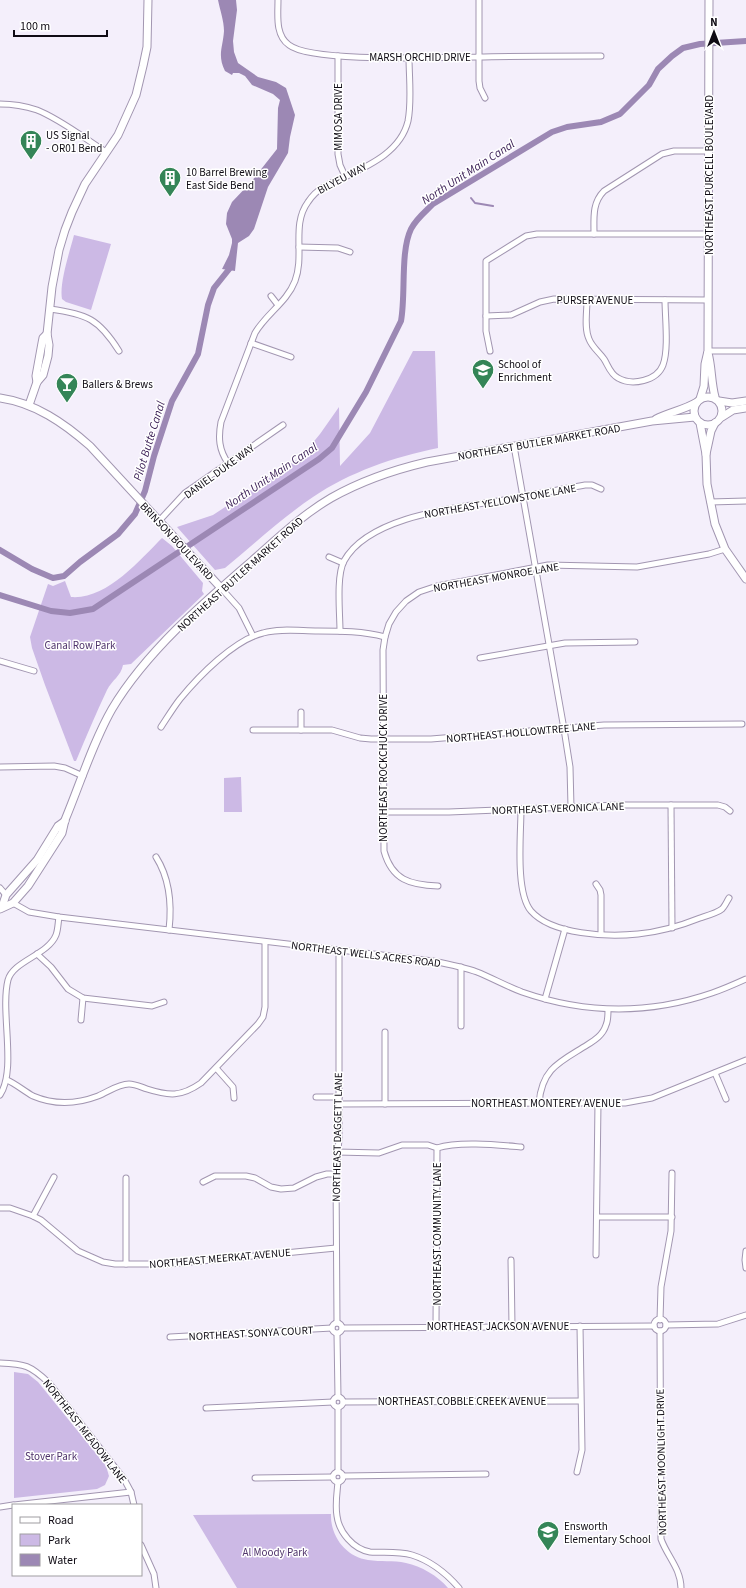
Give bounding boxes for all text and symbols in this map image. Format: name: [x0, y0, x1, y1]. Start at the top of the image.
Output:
scale bar: [14, 12, 107, 38]
north arrow: [694, 12, 734, 52]
text: N: [710, 15, 718, 30]
text: 100 m: [20, 18, 50, 35]
street label: MARSH ORCHID DRIVE: [369, 50, 471, 65]
street label: MIMOSA DRIVE: [331, 83, 346, 151]
street label: NORTHEAST PURCELL BOULEVARD: [702, 95, 717, 255]
building icon: US Signal - OR01 Bend: [18, 128, 44, 161]
place label: US Signal - OR01 Bend: [46, 128, 102, 156]
water label: North Unit Main Canal: [418, 136, 518, 209]
street label: BILYEU WAY: [315, 159, 370, 198]
building icon: 10 Barrel Brewing East Side Bend: [157, 165, 183, 198]
place label: 10 Barrel Brewing East Side Bend: [186, 165, 267, 193]
street label: PURSER AVENUE: [557, 293, 634, 308]
school or university icon: School of Enrichment: [470, 357, 496, 390]
place label: School of Enrichment: [498, 357, 552, 385]
bar icon: Ballers & Brews: [54, 371, 80, 404]
place label: Ballers & Brews: [82, 377, 153, 392]
water label: Pilot Butte Canal: [129, 399, 170, 483]
street label: NORTHEAST BUTLER MARKET ROAD: [457, 421, 622, 464]
water label: North Unit Main Canal: [222, 439, 321, 514]
street label: DANIEL DUKE WAY: [181, 440, 258, 502]
street label: NORTHEAST YELLOWSTONE LANE: [423, 481, 578, 522]
street label: BRINSON BOULEVARD: [136, 499, 217, 584]
street label: NORTHEAST BUTLER MARKET ROAD: [174, 513, 307, 635]
street label: NORTHEAST MONROE LANE: [432, 559, 560, 596]
park label: Canal Row Park: [44, 638, 116, 653]
street label: NORTHEAST ROCKCHUCK DRIVE: [376, 694, 391, 842]
street label: NORTHEAST HOLLOWTREE LANE: [446, 718, 597, 747]
street label: NORTHEAST VERONICA LANE: [491, 799, 625, 818]
street label: NORTHEAST WELLS ACRES ROAD: [290, 938, 442, 971]
street label: NORTHEAST DAGGETT LANE: [329, 1072, 346, 1202]
street label: NORTHEAST MONTEREY AVENUE: [471, 1096, 621, 1111]
street label: NORTHEAST COMMUNITY LANE: [430, 1162, 445, 1305]
street label: NORTHEAST MEERKAT AVENUE: [149, 1245, 292, 1272]
street label: NORTHEAST JACKSON AVENUE: [427, 1319, 569, 1334]
street label: NORTHEAST SONYA COURT: [188, 1323, 314, 1344]
street label: NORTHEAST MEADOW LANE: [39, 1376, 130, 1487]
street label: NORTHEAST MOONLIGHT DRIVE: [653, 1388, 670, 1535]
street label: NORTHEAST COBBLE CREEK AVENUE: [378, 1394, 547, 1409]
park label: Stover Park: [25, 1449, 78, 1464]
legend: [12, 1504, 142, 1576]
text: Road: [48, 1512, 74, 1529]
school or university icon: Ensworth Elementary School: [535, 1519, 561, 1552]
place label: Ensworth Elementary School: [564, 1519, 651, 1547]
text: Park: [48, 1532, 70, 1549]
park label: Al Moody Park: [243, 1545, 308, 1560]
text: Water: [48, 1552, 78, 1569]

